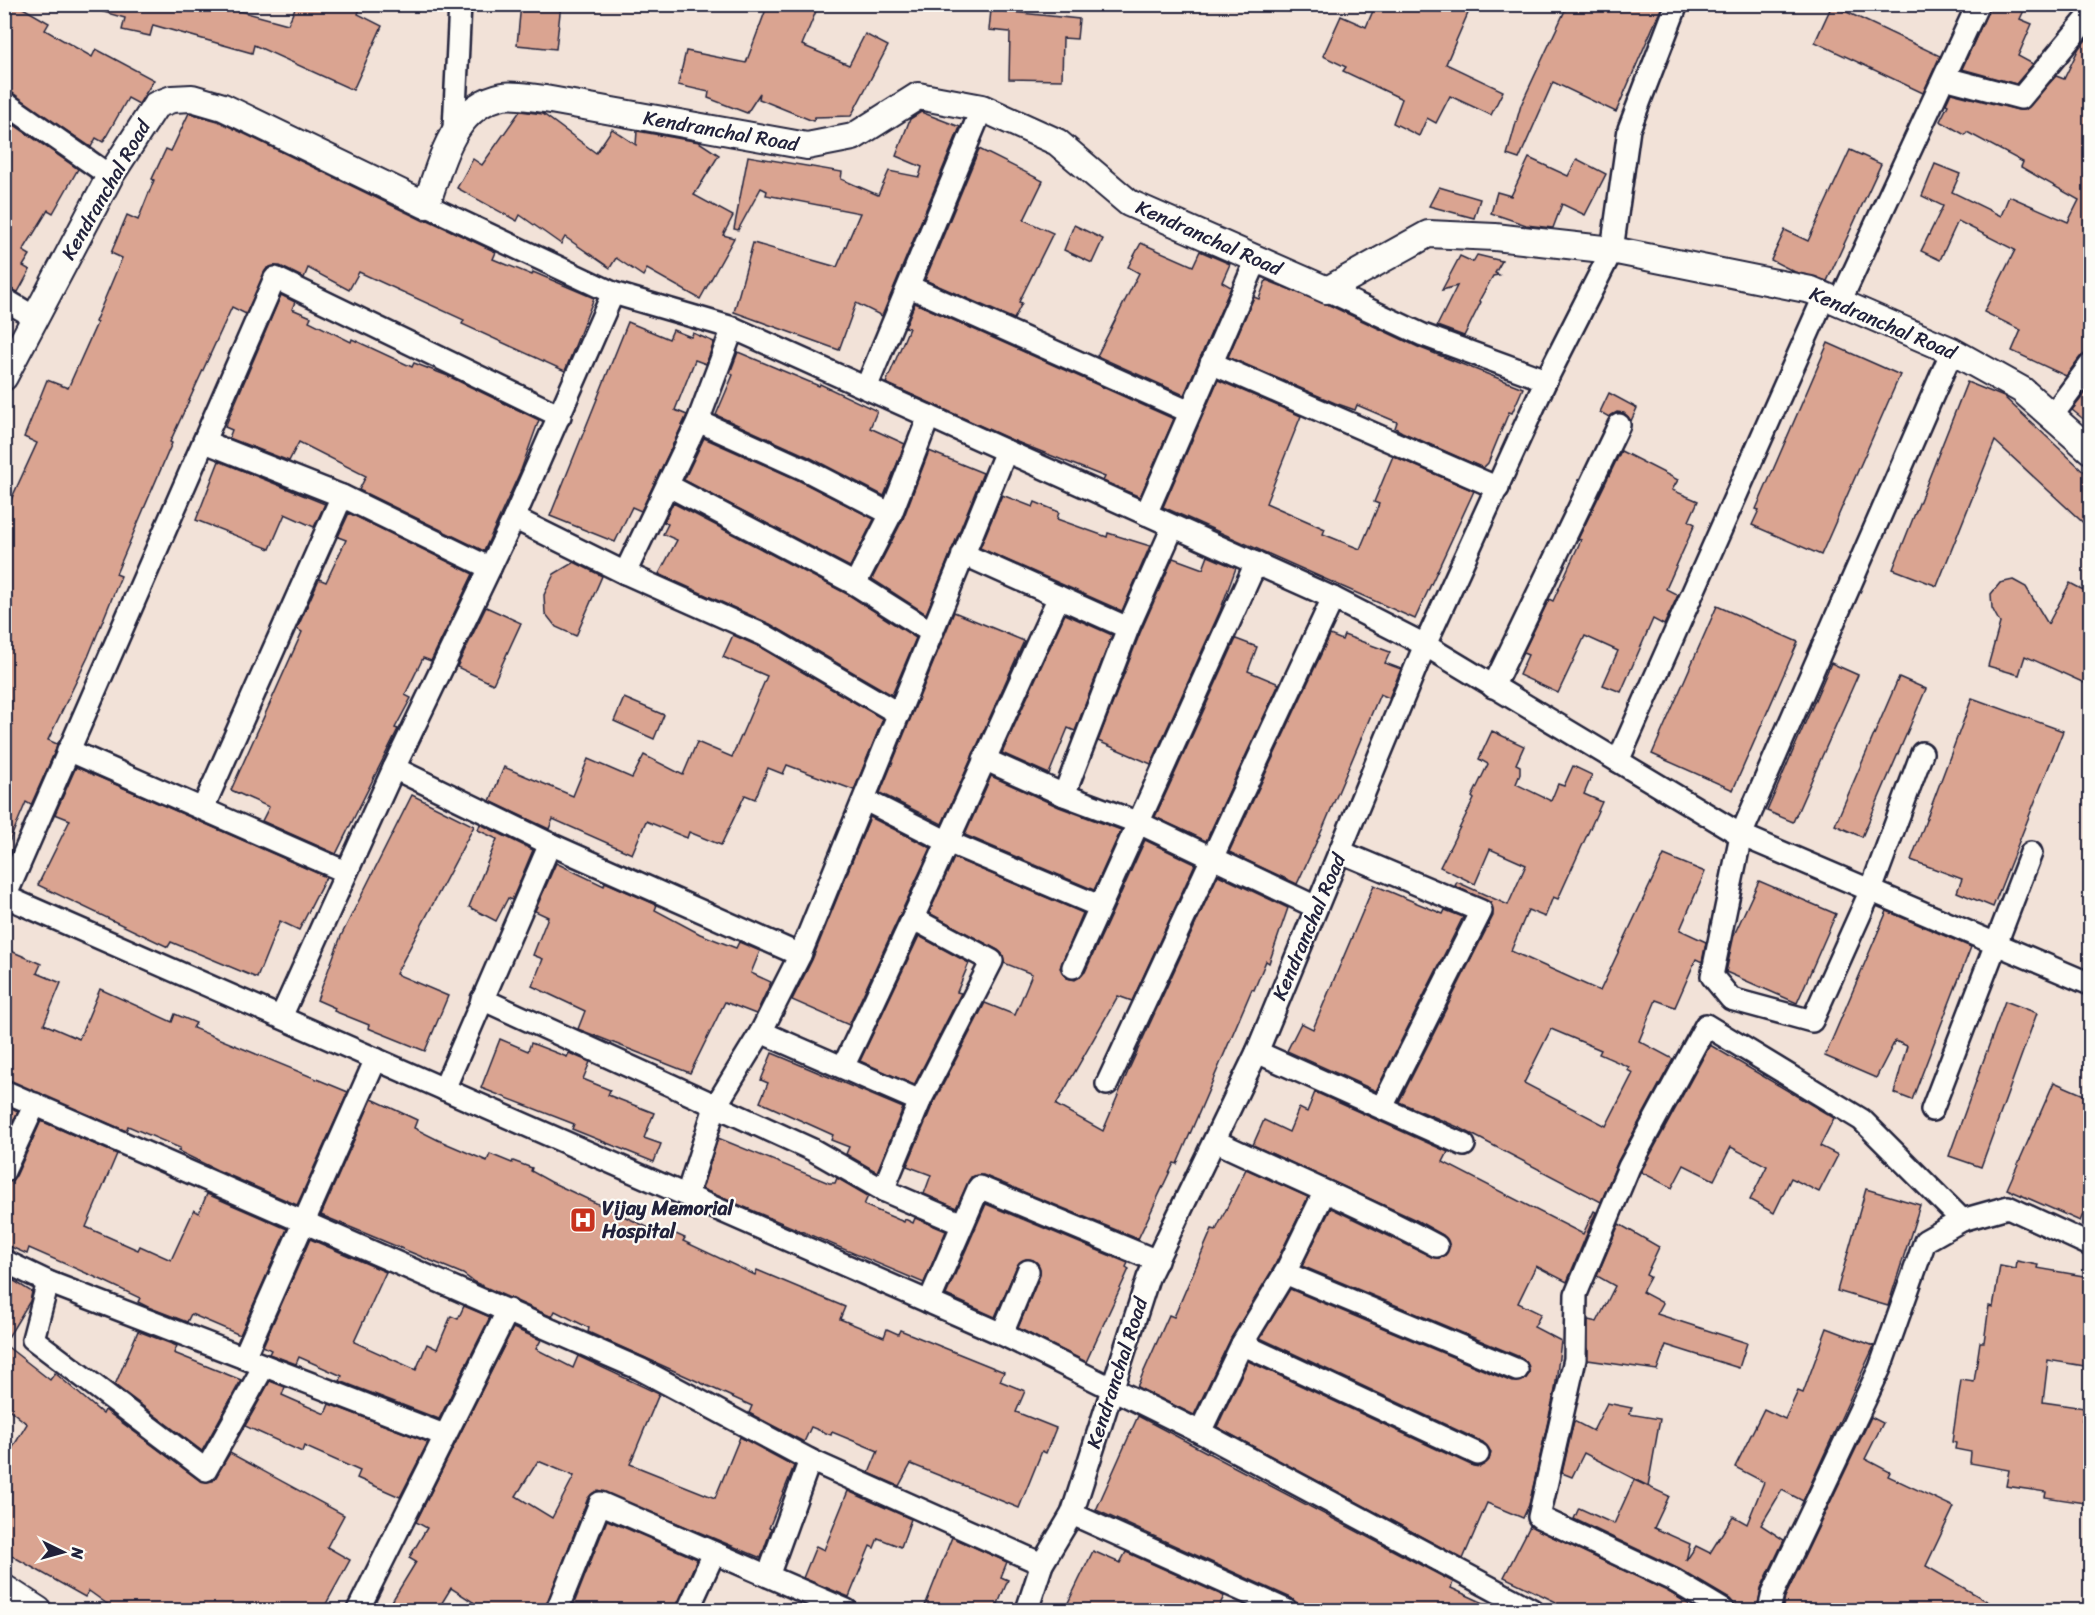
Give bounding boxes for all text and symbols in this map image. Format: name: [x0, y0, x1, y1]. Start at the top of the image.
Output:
street label: Kendranchal Road: [641, 100, 803, 162]
street label: Kendranchal Road: [52, 112, 161, 267]
street label: Kendranchal Road: [1130, 190, 1289, 287]
street label: Kendranchal Road: [1804, 276, 1963, 370]
street label: Kendranchal Road: [1262, 847, 1356, 1006]
place label: Vijay Memorial Hospital: [601, 1191, 735, 1249]
hospital icon: Vijay Memorial Hospital: [568, 1205, 598, 1235]
street label: Kendranchal Road: [1076, 1292, 1158, 1453]
north arrow: [33, 1522, 93, 1582]
text: N: [62, 1545, 92, 1561]

